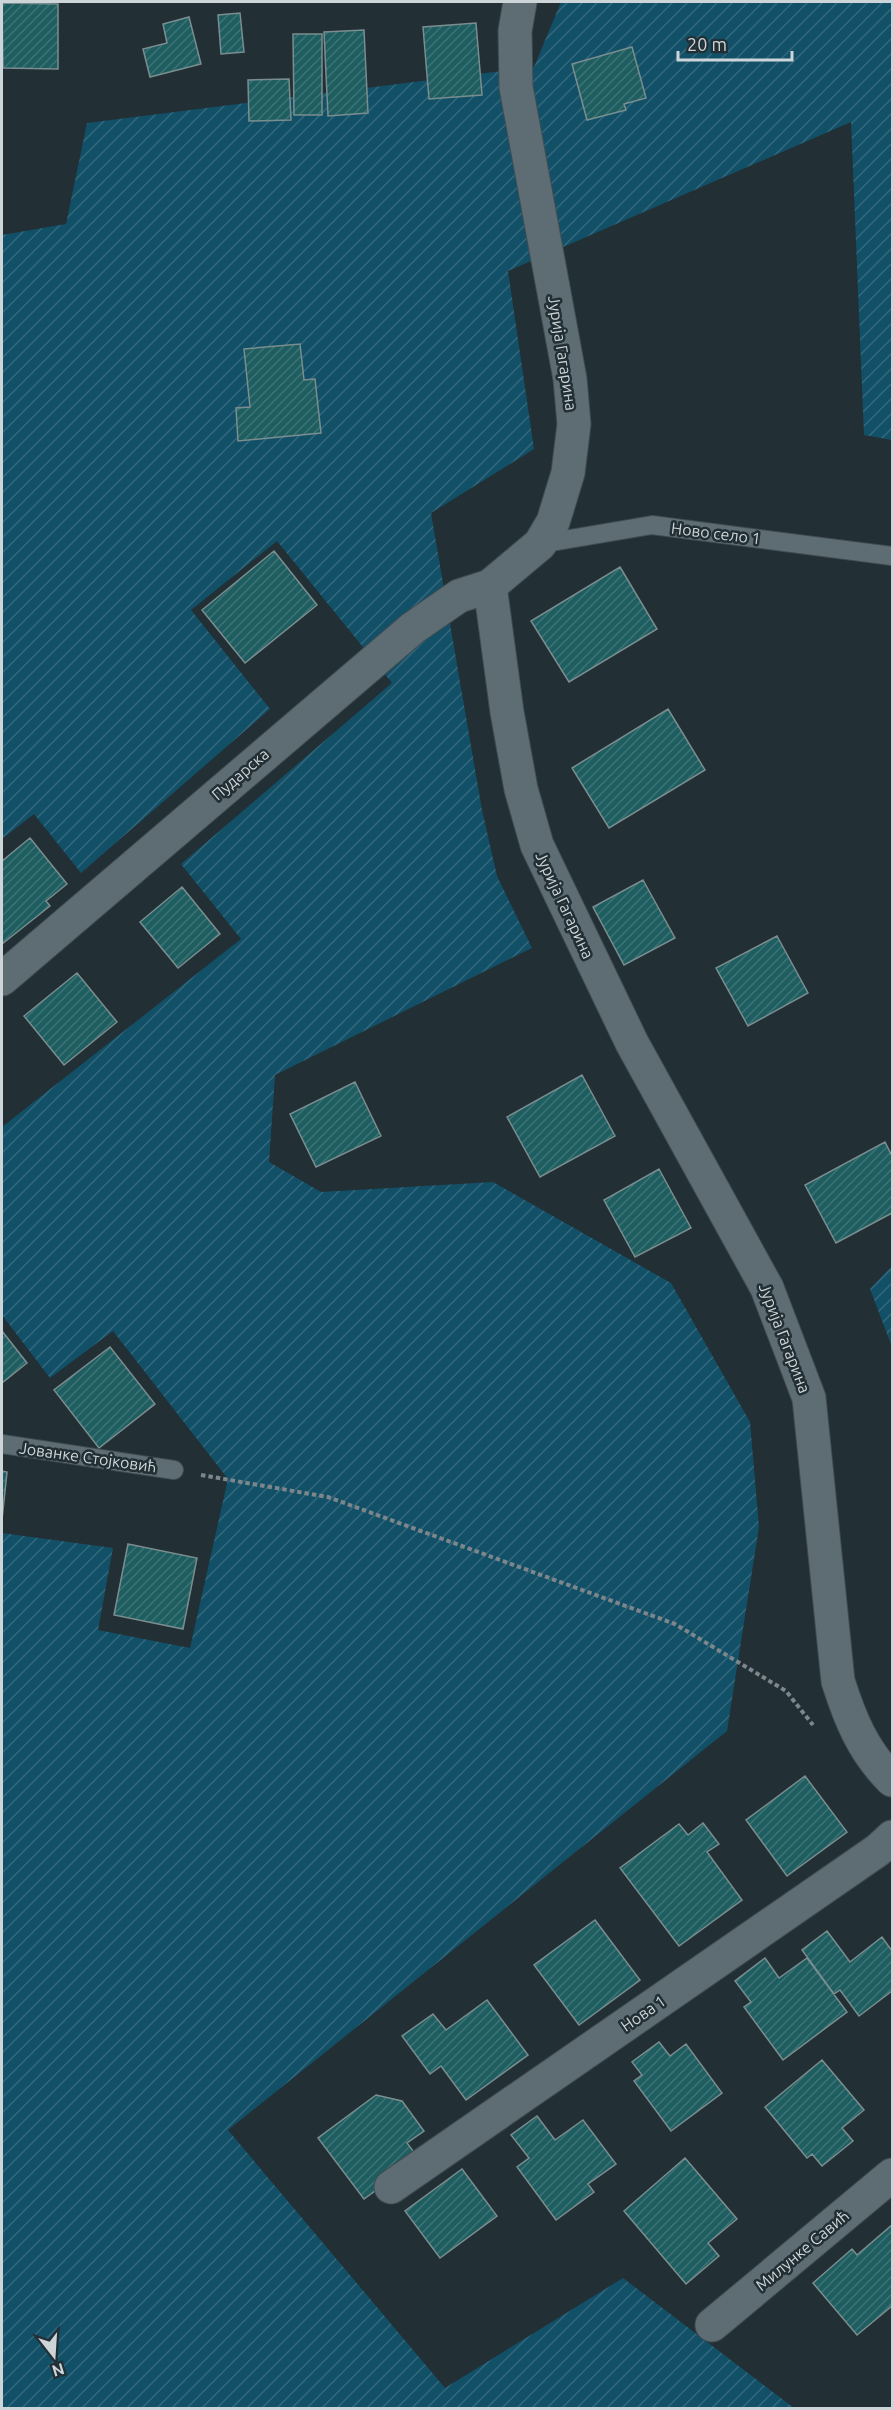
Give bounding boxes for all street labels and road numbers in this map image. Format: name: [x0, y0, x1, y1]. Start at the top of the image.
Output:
street label: Јурија Гагарина: [545, 294, 581, 412]
street label: Ново село 1: [670, 519, 762, 547]
street label: Пударска: [208, 744, 272, 804]
street label: Јурија Гагарина: [532, 849, 598, 961]
street label: Јурија Гагарина: [756, 1281, 814, 1395]
street label: Јованке Стојковић: [18, 1438, 158, 1476]
street label: Нова 1: [617, 1991, 669, 2035]
street label: Милунке Савић: [752, 2206, 852, 2294]

